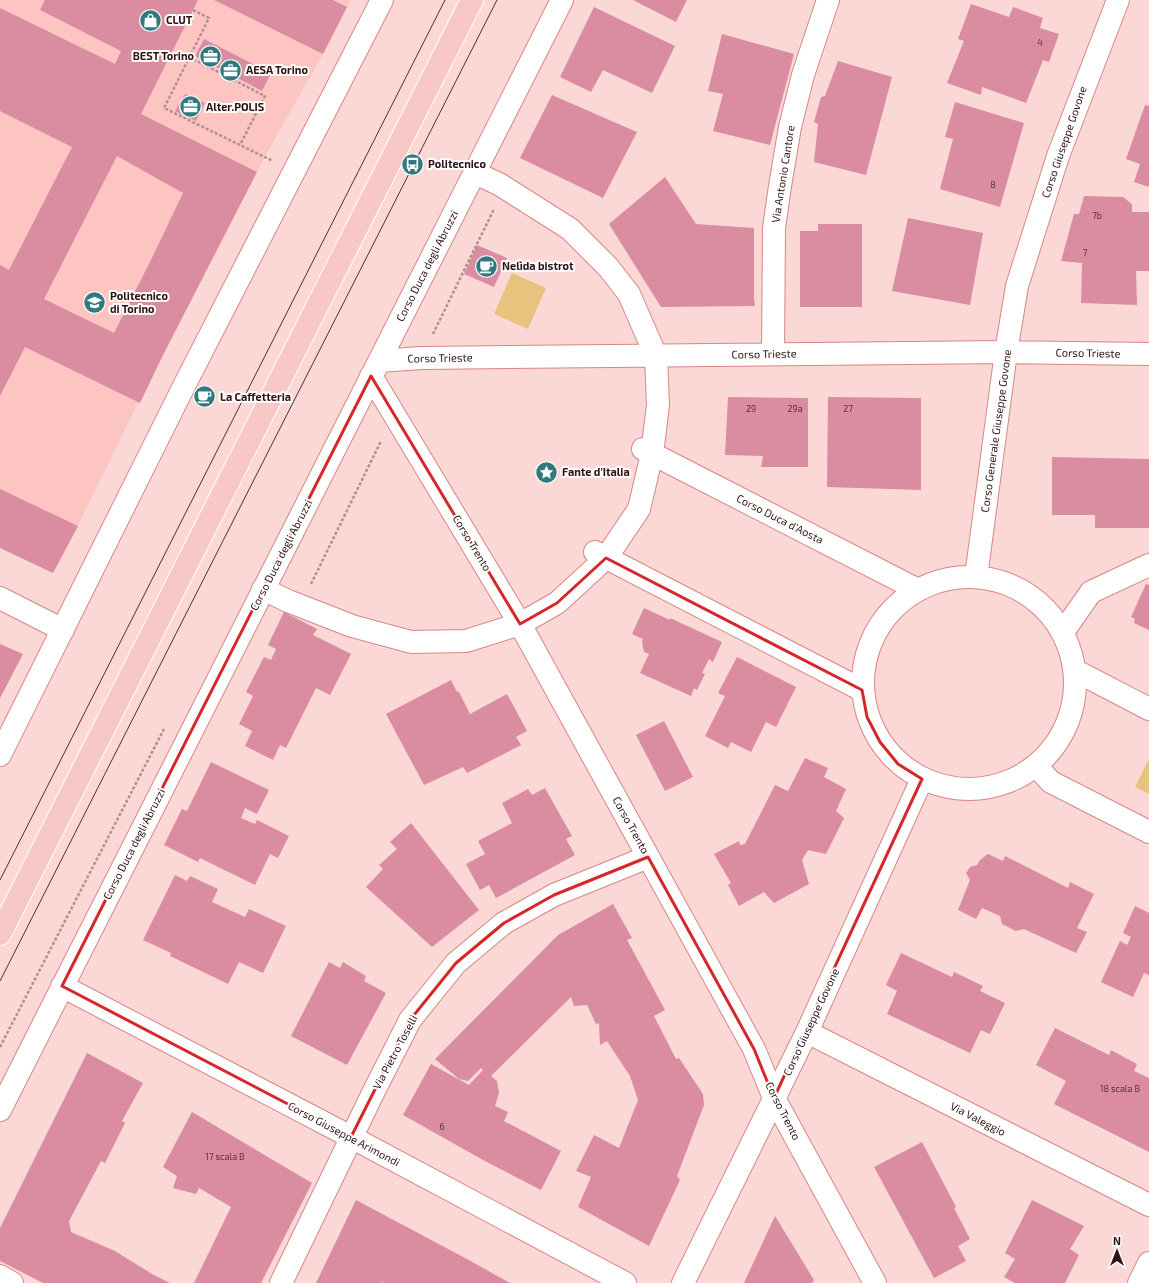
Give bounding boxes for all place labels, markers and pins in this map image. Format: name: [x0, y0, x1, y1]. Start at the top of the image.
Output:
shop icon: CLUT: [137, 7, 163, 33]
place label: CLUT: [166, 13, 193, 26]
office icon: BEST Torino: [197, 43, 223, 69]
place label: BEST Torino: [133, 49, 194, 62]
office icon: AESA Torino: [217, 57, 243, 83]
place label: AESA Torino: [246, 63, 308, 76]
office icon: Alter.POLIS: [177, 94, 203, 120]
place label: Alter.POLIS: [206, 100, 265, 113]
bus stop icon: Politecnico: [400, 151, 426, 177]
place label: Politecnico: [428, 157, 486, 170]
cafe icon: Nelìda bistrot: [473, 253, 499, 279]
place label: Nelìda bistrot: [502, 259, 574, 272]
school or university icon: Politecnico di Torino: [82, 289, 108, 315]
place label: Politecnico di Torino: [110, 289, 168, 315]
cafe icon: La Caffetteria: [191, 384, 217, 410]
place label: La Caffetteria: [220, 390, 291, 403]
place icon: Fante d'Italia: [533, 459, 559, 485]
place label: Fante d'Italia: [562, 465, 630, 478]

